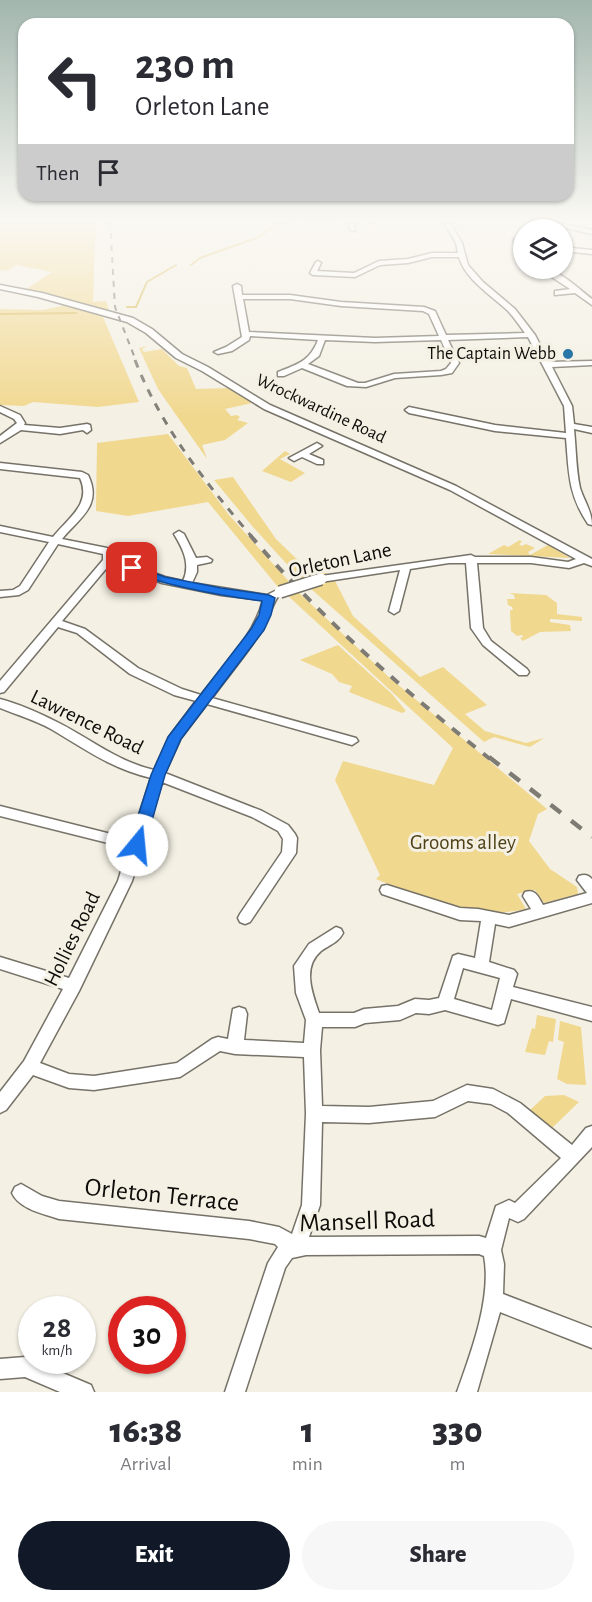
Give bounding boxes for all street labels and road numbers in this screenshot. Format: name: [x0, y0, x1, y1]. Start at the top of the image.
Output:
street label: Wrockwardine Road: [253, 371, 389, 447]
street label: Orleton Lane: [287, 539, 393, 581]
street label: Lawrence Road: [27, 686, 147, 758]
street label: Hollies Road: [40, 888, 104, 990]
street label: Orleton Terrace: [84, 1174, 240, 1216]
street label: Mansell Road: [299, 1206, 435, 1236]

